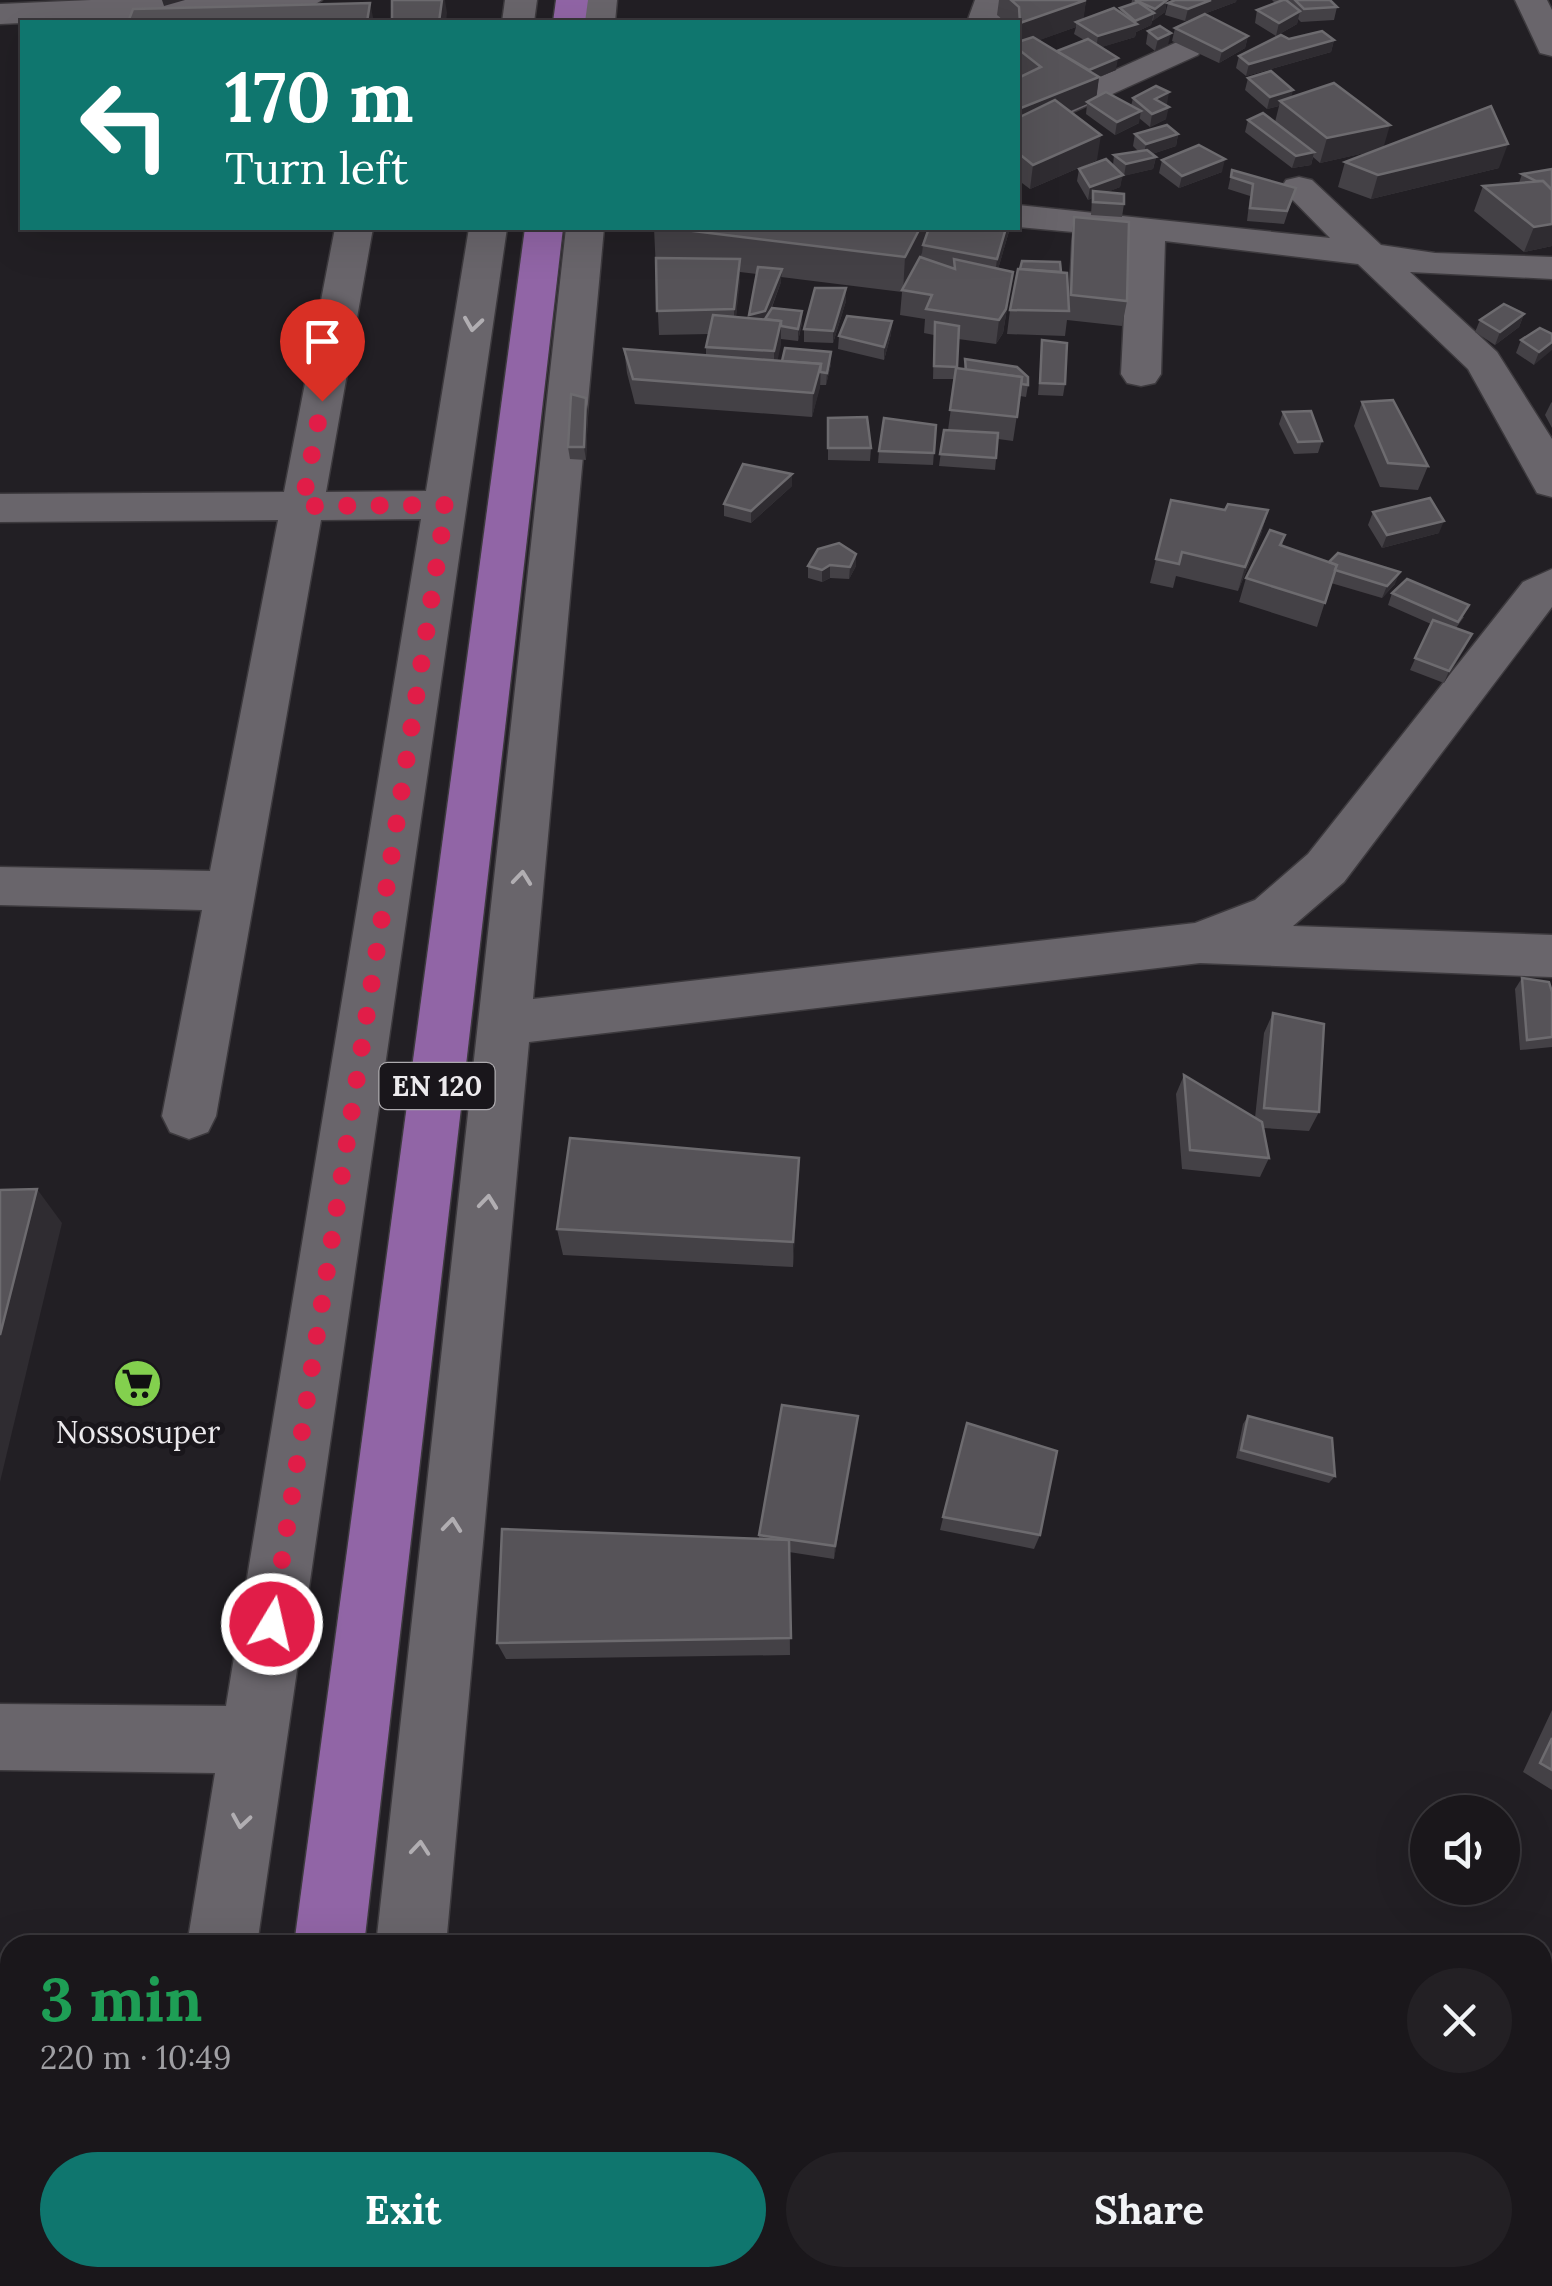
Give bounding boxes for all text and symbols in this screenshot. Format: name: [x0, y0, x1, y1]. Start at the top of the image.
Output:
text: 170 m: [225, 52, 414, 141]
icon: left: [60, 60, 190, 190]
text: Turn left: [225, 139, 408, 196]
pin: [280, 299, 365, 402]
icon: arrive: [295, 314, 350, 369]
one-way arrow: [464, 316, 485, 332]
one-way arrow: [510, 870, 532, 886]
road number: EN 120: [380, 1063, 494, 1109]
one-way arrow: [477, 1193, 498, 1209]
supermarket icon: Nossosuper: [112, 1357, 164, 1409]
place label: Nossosuper: [56, 1413, 220, 1451]
one-way arrow: [441, 1516, 463, 1532]
position arrow: [220, 1572, 324, 1676]
map controls: [1410, 1795, 1520, 1905]
button: sound: [1410, 1795, 1520, 1905]
one-way arrow: [232, 1813, 253, 1829]
one-way arrow: [409, 1840, 430, 1856]
text: 3 min: [40, 1961, 202, 2037]
button: close: [1407, 1968, 1512, 2073]
text: 220 m · 10:49: [40, 2037, 231, 2078]
button: Exit: [40, 2152, 766, 2267]
button: Share: [786, 2152, 1512, 2267]

